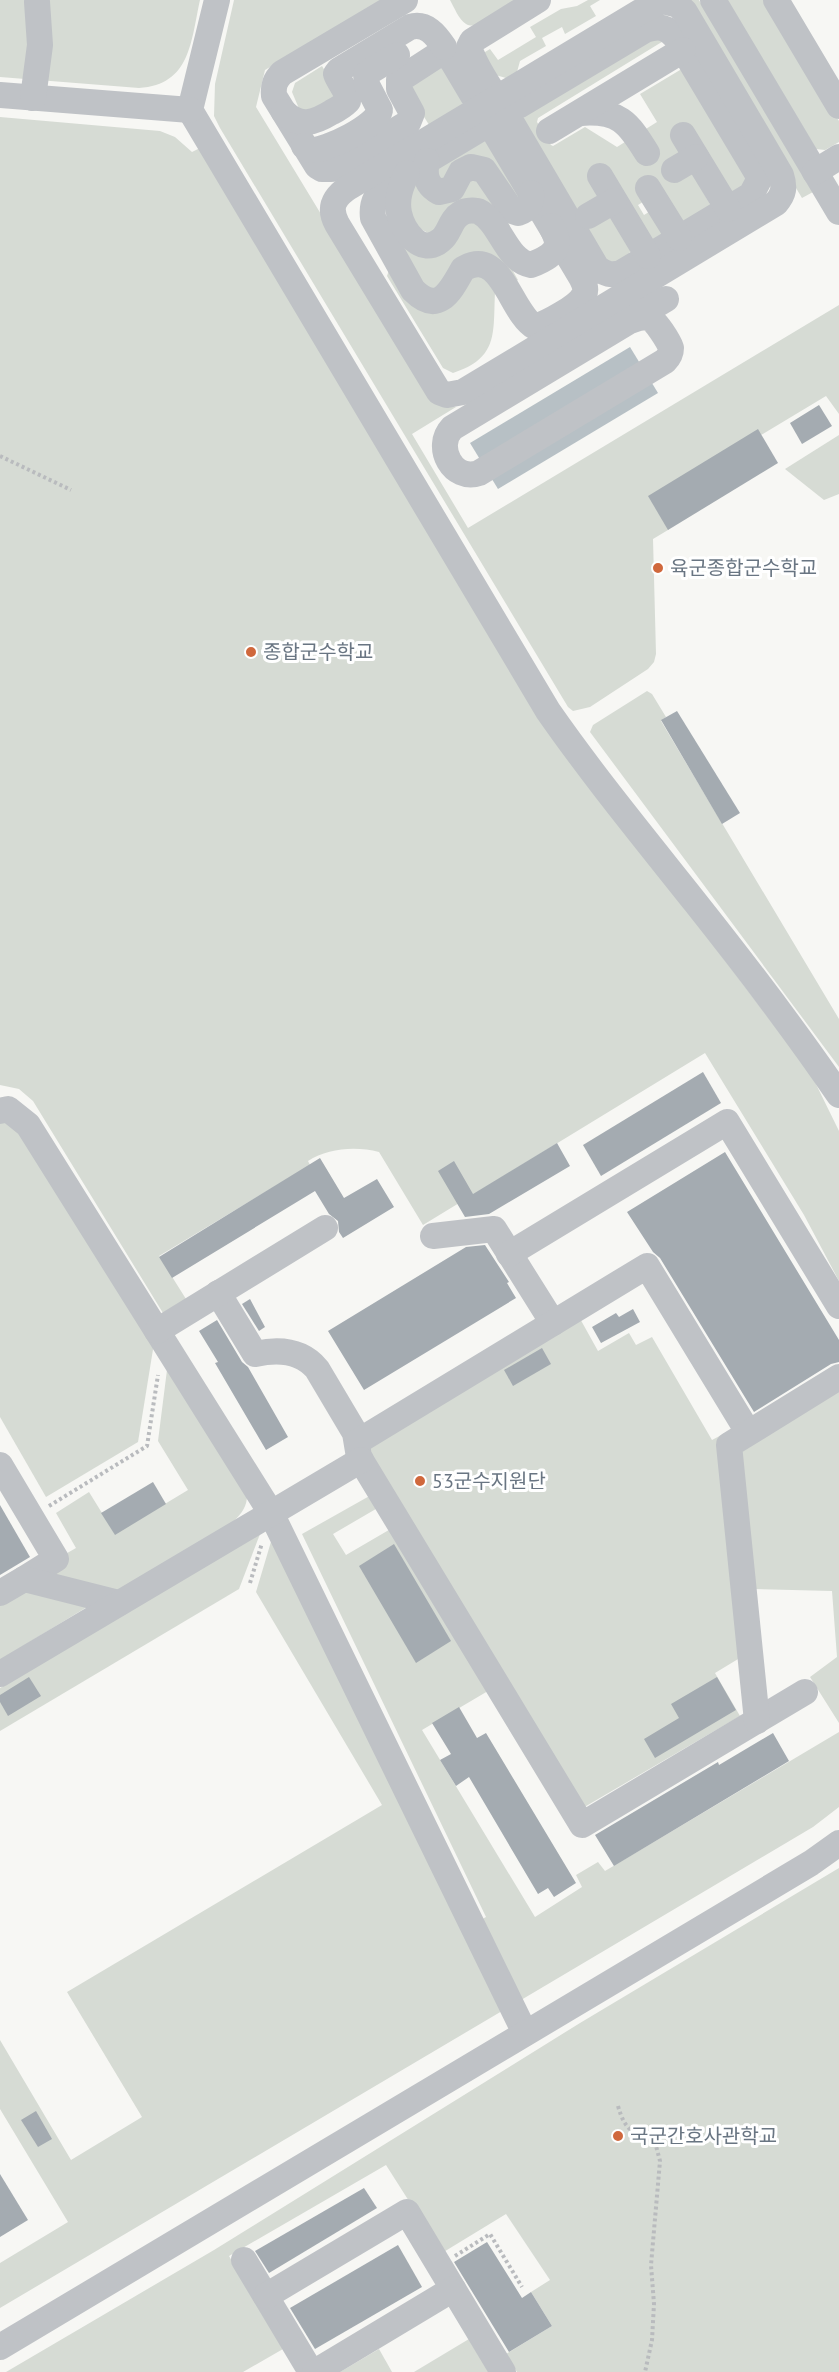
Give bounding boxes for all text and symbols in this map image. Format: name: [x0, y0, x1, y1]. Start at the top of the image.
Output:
place label: 육군종합군수학교: [670, 555, 817, 581]
marker: 육군종합군수학교: [651, 561, 665, 575]
place label: 종합군수학교: [263, 639, 373, 665]
marker: 종합군수학교: [244, 645, 258, 659]
place label: 53군수지원단: [432, 1468, 546, 1494]
marker: 53군수지원단: [413, 1474, 427, 1488]
place label: 국군간호사관학교: [630, 2123, 777, 2149]
marker: 국군간호사관학교: [611, 2129, 625, 2143]

